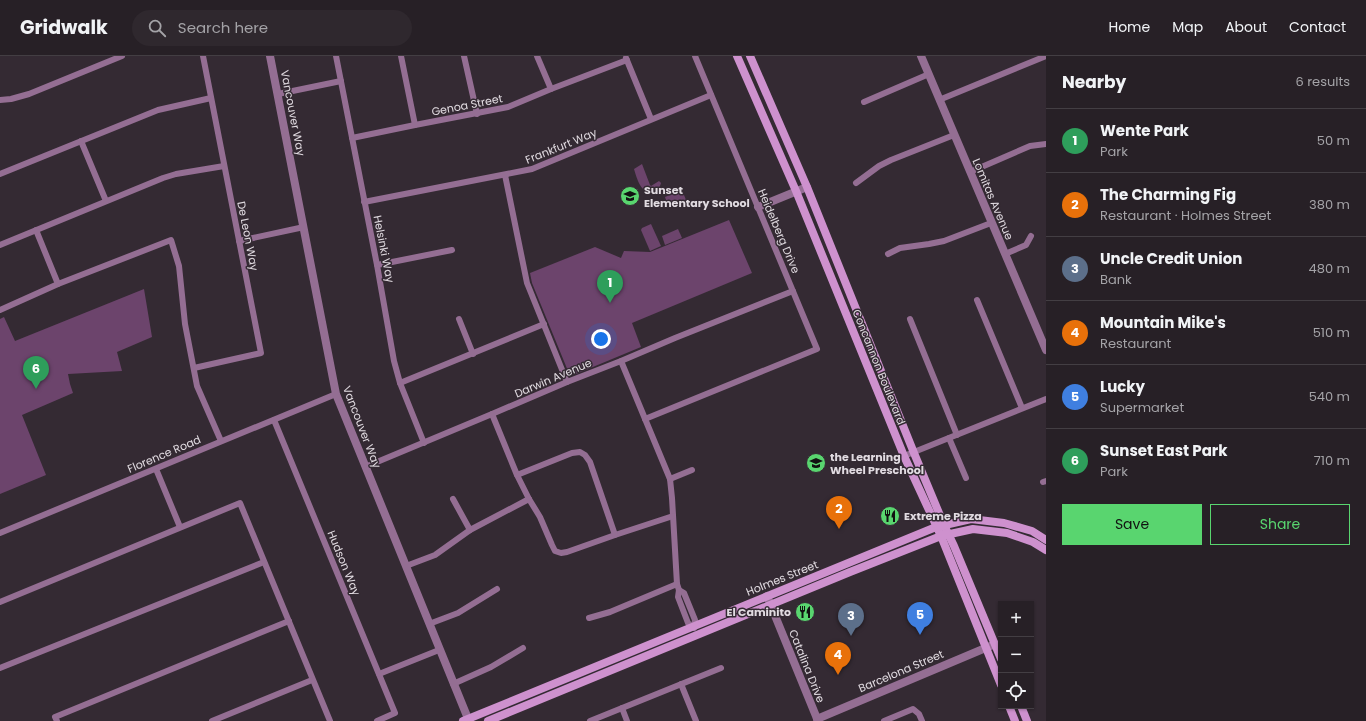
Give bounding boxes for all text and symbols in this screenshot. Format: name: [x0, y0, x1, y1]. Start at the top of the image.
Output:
search box: [132, 10, 412, 46]
text: Gridwalk: [20, 14, 108, 41]
icon: search: [146, 17, 168, 39]
text: Search here: [178, 17, 268, 38]
text: Home: [1108, 17, 1150, 37]
text: Map: [1172, 17, 1203, 37]
text: About: [1225, 17, 1267, 37]
text: Contact: [1289, 17, 1346, 37]
street label: Vancouver Way: [277, 69, 309, 158]
text: Nearby: [1062, 70, 1126, 94]
text: 6 results: [1296, 72, 1350, 91]
street label: Genoa Street: [430, 90, 504, 120]
text: Wente Park: [1100, 120, 1189, 141]
street label: Frankfurt Way: [523, 124, 600, 168]
text: 1: [1073, 131, 1077, 150]
text: 50 m: [1317, 131, 1350, 150]
text: Park: [1100, 142, 1128, 161]
street label: Lomitas Avenue: [969, 156, 1017, 242]
place label: Sunset Elementary School: [644, 182, 750, 211]
text: The Charming Fig: [1100, 184, 1236, 205]
school or university icon: Sunset Elementary School: [619, 185, 641, 207]
street label: Heidelberg Drive: [754, 186, 804, 276]
text: 2: [1071, 195, 1079, 214]
text: 380 m: [1309, 195, 1350, 214]
street label: De Leon Way: [233, 200, 263, 273]
text: Restaurant · Holmes Street: [1100, 206, 1271, 225]
street label: Helsinki Way: [370, 214, 399, 285]
text: Uncle Credit Union: [1100, 248, 1242, 269]
text: 3: [1071, 259, 1079, 278]
text: 480 m: [1309, 259, 1350, 278]
pin: 1: [597, 270, 623, 303]
text: Bank: [1100, 270, 1132, 289]
street label: Concannon Boulevard: [848, 307, 910, 427]
text: Mountain Mike's: [1100, 312, 1226, 333]
text: 4: [1071, 323, 1079, 342]
text: 510 m: [1313, 323, 1350, 342]
your location: [591, 329, 611, 349]
text: Restaurant: [1100, 334, 1171, 353]
street label: Darwin Avenue: [512, 354, 594, 401]
pin: 6: [23, 356, 49, 389]
text: Lucky: [1100, 376, 1145, 397]
street label: Vancouver Way: [339, 383, 385, 471]
text: 5: [1071, 387, 1079, 406]
text: 540 m: [1309, 387, 1350, 406]
text: Supermarket: [1100, 398, 1184, 417]
street label: Florence Road: [125, 431, 203, 477]
text: Sunset East Park: [1100, 440, 1228, 461]
place label: the Learning Wheel Preschool: [830, 449, 924, 478]
text: 6: [1071, 451, 1079, 470]
text: 710 m: [1314, 451, 1350, 470]
school or university icon: the Learning Wheel Preschool: [805, 452, 827, 474]
text: Park: [1100, 462, 1128, 481]
pin: 2: [826, 496, 852, 529]
button: Save: [1062, 504, 1202, 545]
button: Share: [1210, 504, 1350, 545]
restaurant icon: Extreme Pizza: [879, 505, 901, 527]
place label: Extreme Pizza: [904, 508, 982, 524]
street label: Hudson Way: [324, 528, 365, 599]
street label: Holmes Street: [744, 556, 820, 600]
restaurant icon: El Caminito: [794, 601, 816, 623]
map controls: [998, 601, 1034, 709]
button: +: [998, 601, 1034, 637]
pin: 5: [907, 602, 933, 635]
pin: 3: [838, 603, 864, 636]
place label: El Caminito: [727, 604, 791, 620]
street label: Catalina Drive: [785, 627, 829, 705]
button: −: [998, 637, 1034, 673]
pin: 4: [825, 642, 851, 675]
street label: Barcelona Street: [856, 646, 946, 696]
button: locate: [998, 673, 1034, 709]

